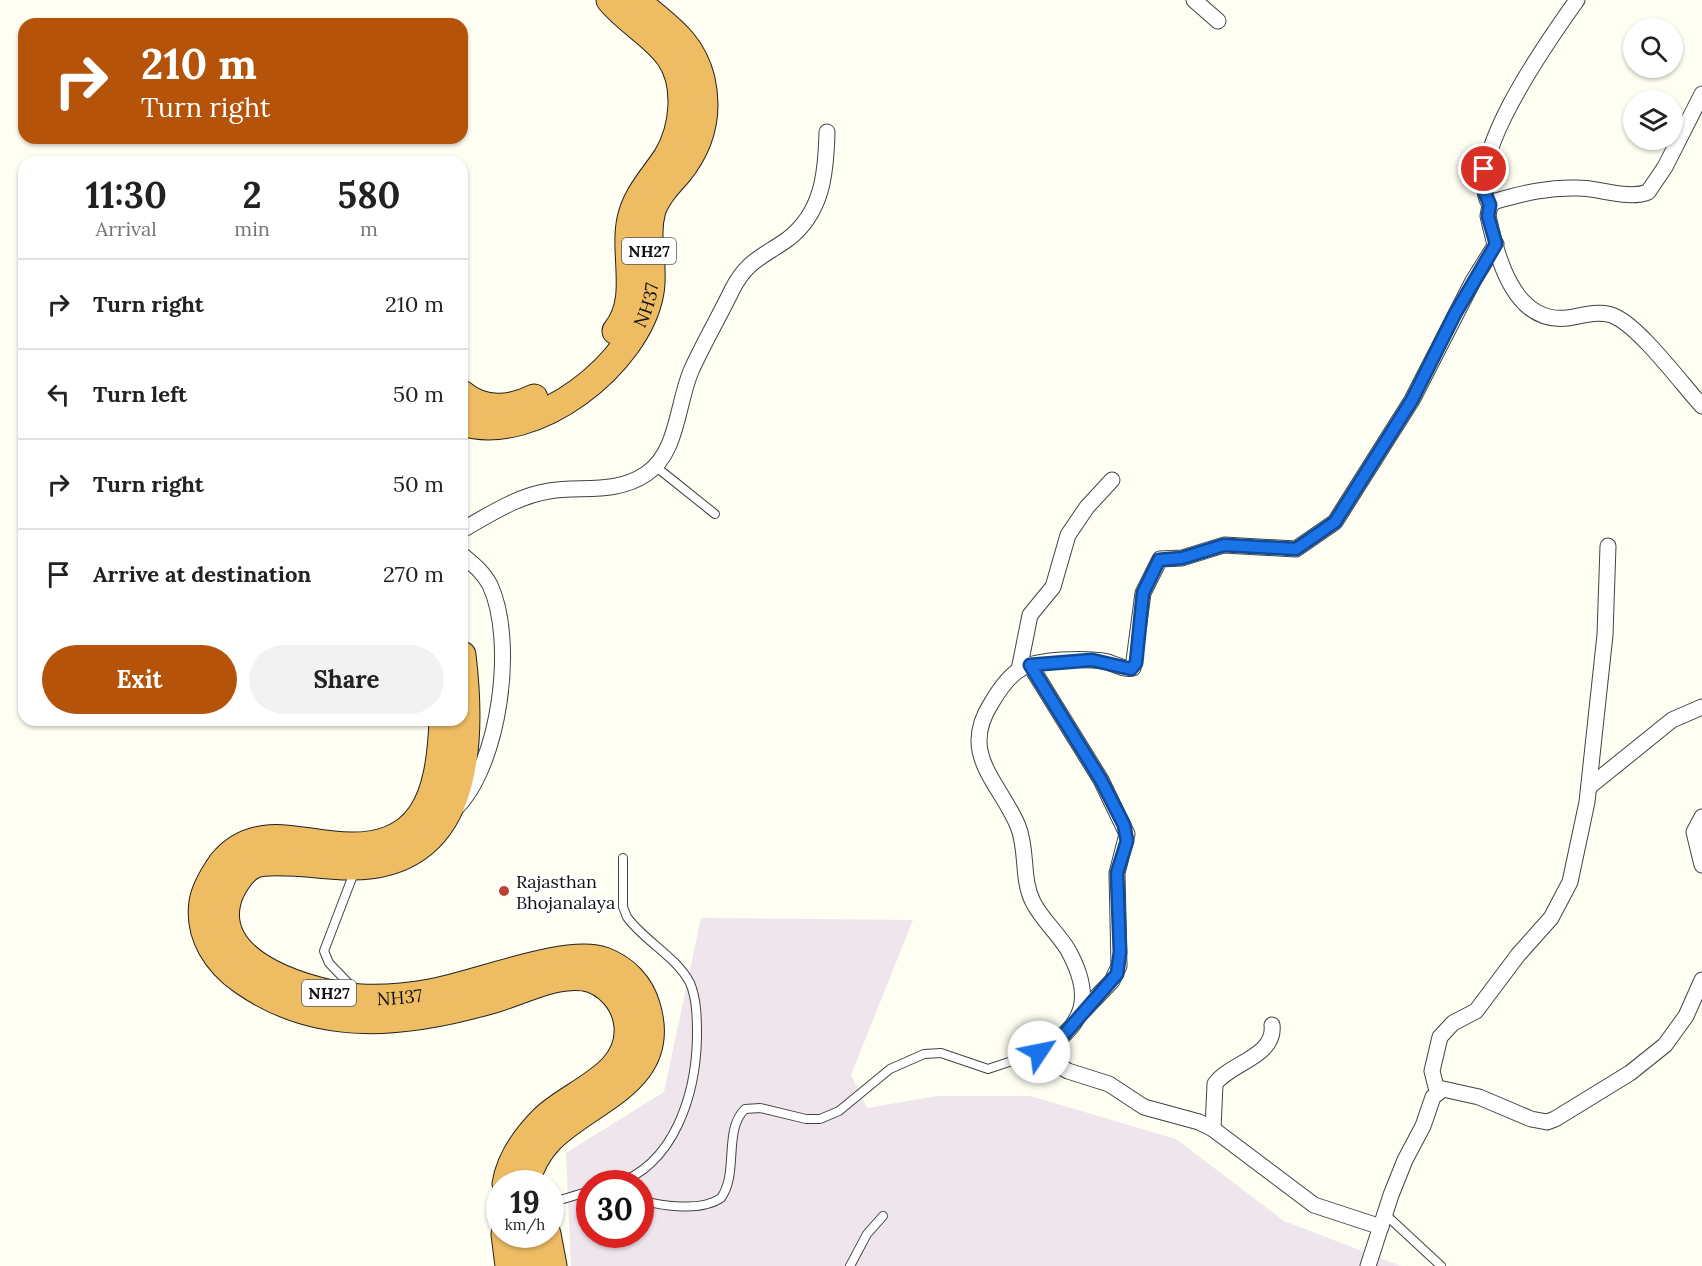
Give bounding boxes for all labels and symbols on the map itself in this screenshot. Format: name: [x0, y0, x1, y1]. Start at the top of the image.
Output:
pin: [1458, 143, 1509, 194]
road number: NH27: [622, 238, 676, 264]
street label: NH37: [628, 281, 663, 331]
place label: Rajasthan Bhojanalaya: [516, 870, 615, 914]
marker: Rajasthan Bhojanalaya: [497, 884, 511, 898]
road number: NH27: [302, 980, 356, 1006]
street label: NH37: [376, 983, 424, 1010]
position arrow: [1007, 1020, 1071, 1084]
speed limit sign: 30: [576, 1170, 654, 1248]

